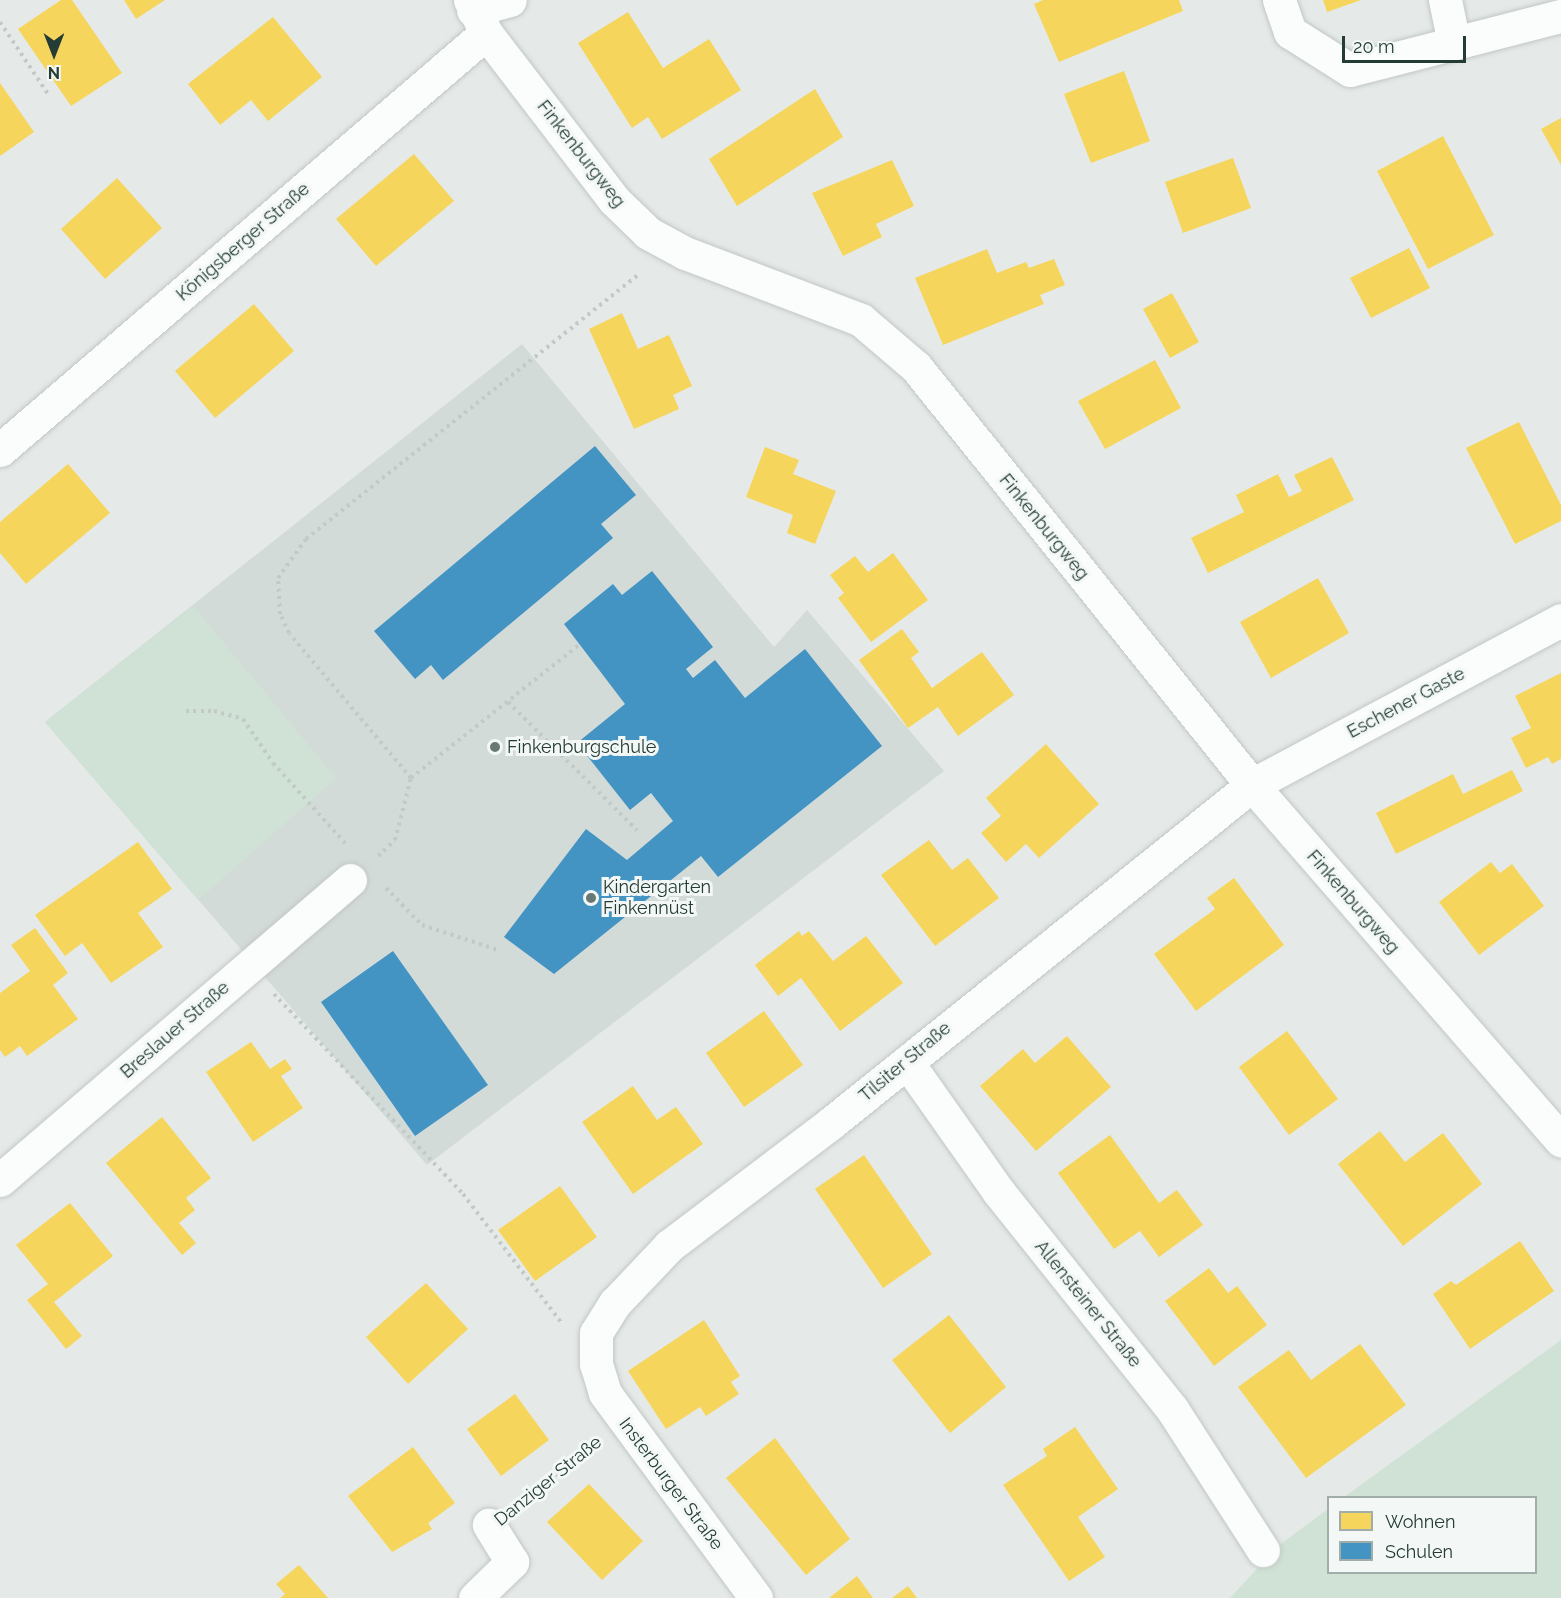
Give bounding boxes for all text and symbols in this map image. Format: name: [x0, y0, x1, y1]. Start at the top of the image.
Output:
north arrow: [24, 24, 84, 84]
scale bar: [1345, 24, 1470, 62]
text: 20 m: [1353, 36, 1395, 57]
text: N: [48, 63, 60, 82]
street label: Finkenburgweg: [532, 96, 630, 212]
street label: Königsberger Straße: [172, 178, 314, 306]
street label: Finkenburgweg: [995, 470, 1093, 584]
street label: Eschener Gaste: [1343, 663, 1469, 743]
place label: Finkenburgschule: [507, 736, 656, 758]
marker: Finkenburgschule: [488, 740, 502, 754]
street label: Finkenburgweg: [1302, 846, 1404, 958]
place label: Kindergarten Finkennüst: [603, 877, 711, 920]
marker: Kindergarten Finkennüst: [584, 891, 598, 905]
street label: Breslauer Straße: [116, 977, 234, 1083]
street label: Tilsiter Straße: [855, 1017, 955, 1107]
street label: Allensteiner Straße: [1030, 1236, 1146, 1372]
street label: Insterburger Straße: [614, 1414, 728, 1554]
street label: Danziger Straße: [490, 1431, 606, 1531]
legend: [1327, 1496, 1537, 1574]
text: Wohnen: [1385, 1511, 1455, 1532]
text: Schulen: [1385, 1541, 1453, 1562]

